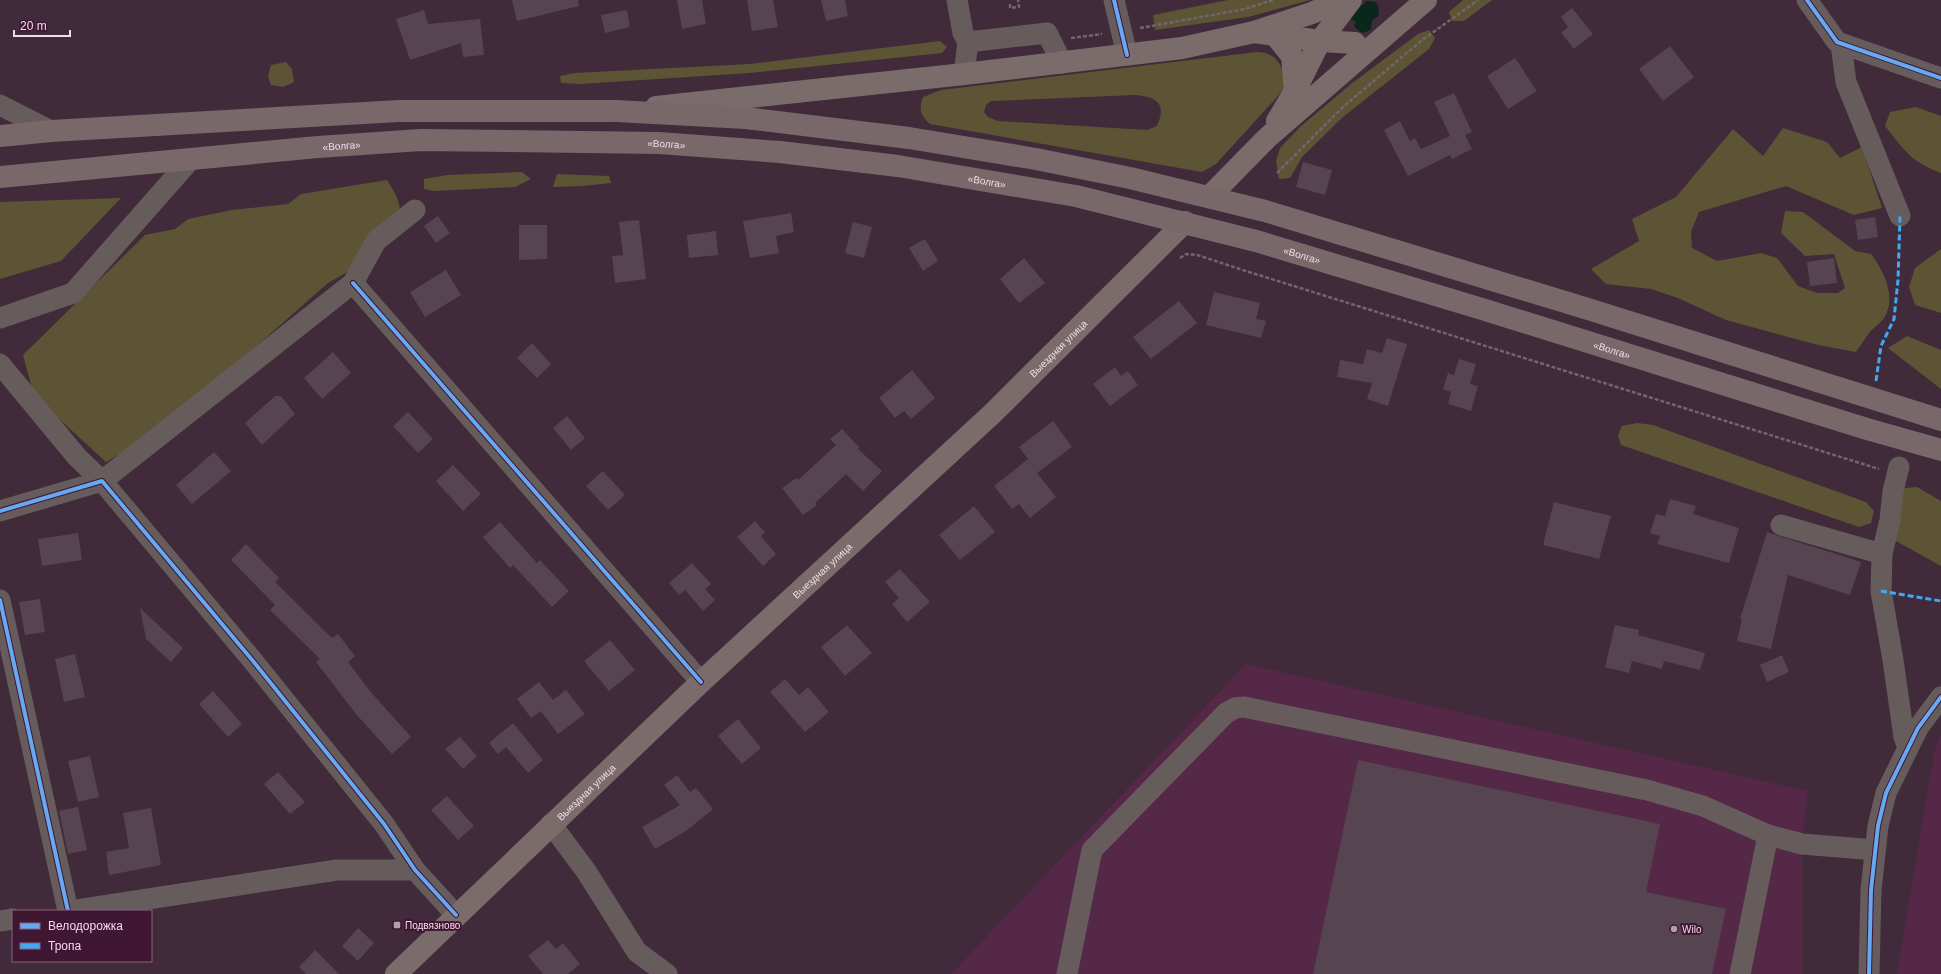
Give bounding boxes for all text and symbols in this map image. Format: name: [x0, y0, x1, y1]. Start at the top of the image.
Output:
scale bar: [14, 12, 70, 38]
text: 20 m: [20, 19, 47, 33]
street label: «Волга»: [647, 137, 686, 150]
street label: «Волга»: [322, 139, 361, 152]
street label: «Волга»: [967, 172, 1007, 190]
street label: «Волга»: [1282, 244, 1322, 266]
street label: Выездная улица: [1027, 317, 1089, 379]
street label: «Волга»: [1592, 339, 1632, 361]
street label: Выездная улица: [790, 540, 854, 600]
street label: Выездная улица: [555, 761, 618, 822]
legend: [12, 910, 152, 962]
text: Велодорожка: [48, 919, 123, 933]
marker: Подвязново: [392, 920, 402, 930]
place label: Подвязново: [405, 920, 461, 931]
marker: Wilo: [1669, 924, 1679, 934]
place label: Wilo: [1682, 924, 1702, 935]
text: Тропа: [48, 939, 82, 953]

